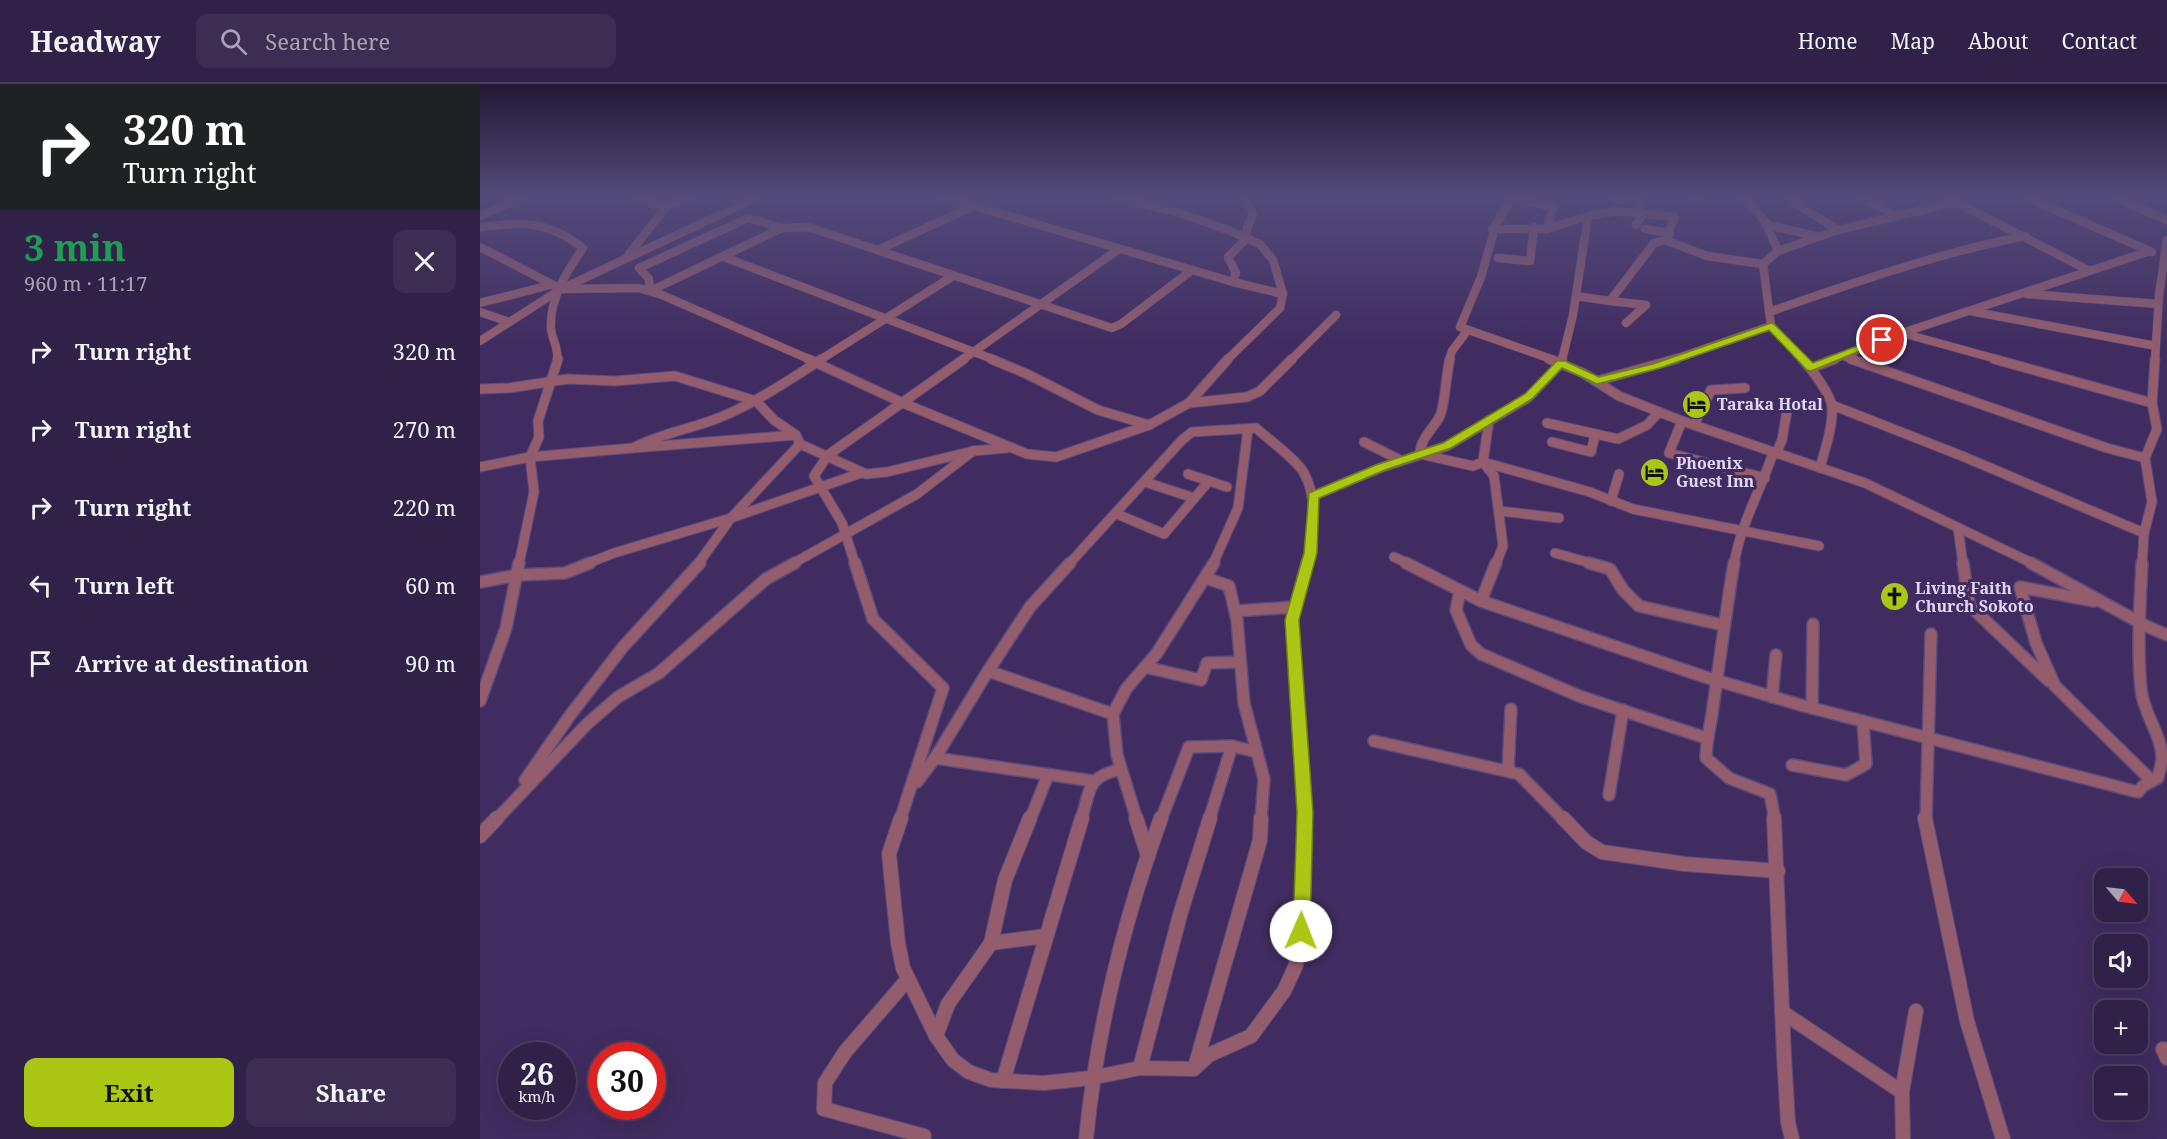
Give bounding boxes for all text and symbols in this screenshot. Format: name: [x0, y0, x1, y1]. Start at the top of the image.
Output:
search box: [196, 14, 616, 68]
text: Headway: [30, 22, 160, 60]
icon: search: [217, 25, 250, 58]
text: Search here: [265, 26, 390, 56]
text: Home: [1798, 27, 1858, 55]
text: Map: [1891, 27, 1935, 55]
text: About: [1968, 27, 2029, 55]
text: Contact: [2062, 27, 2137, 55]
text: 320 m: [123, 100, 247, 157]
icon: right: [24, 108, 102, 186]
text: Turn right: [123, 154, 256, 191]
text: 3 min: [24, 223, 126, 272]
button: close: [393, 230, 456, 293]
text: 960 m · 11:17: [24, 270, 147, 297]
pin: [1856, 314, 1907, 365]
icon: arrive: [1865, 323, 1898, 356]
icon: right: [24, 335, 57, 368]
text: Turn right: [75, 336, 191, 366]
text: 320 m: [393, 336, 456, 366]
hotel icon: Taraka Hotal: [1680, 388, 1712, 420]
place label: Taraka Hotal: [1717, 393, 1823, 415]
icon: right: [24, 413, 57, 446]
text: Turn right: [75, 414, 191, 444]
text: 270 m: [393, 414, 456, 444]
place label: Phoenix Guest Inn: [1676, 452, 1755, 492]
hotel icon: Phoenix Guest Inn: [1639, 456, 1671, 488]
icon: right: [24, 491, 57, 524]
text: Turn right: [75, 492, 191, 522]
text: 220 m: [393, 492, 456, 522]
icon: left: [24, 569, 57, 602]
text: Turn left: [75, 570, 174, 600]
text: 60 m: [405, 570, 456, 600]
place label: Living Faith Church Sokoto: [1915, 577, 2034, 617]
church icon: Living Faith Church Sokoto: [1878, 581, 1910, 613]
icon: arrive: [24, 647, 57, 680]
text: Arrive at destination: [75, 648, 309, 678]
text: 90 m: [405, 648, 456, 678]
north arrow: [2094, 868, 2148, 922]
map controls: [2094, 868, 2148, 1120]
position arrow: [1269, 899, 1333, 963]
button: sound: [2094, 934, 2148, 988]
button: +: [2094, 1000, 2148, 1054]
speed limit sign: 30: [588, 1042, 666, 1120]
text: 26: [520, 1053, 554, 1094]
button: Exit: [24, 1058, 234, 1127]
button: Share: [246, 1058, 456, 1127]
button: −: [2094, 1066, 2148, 1120]
text: km/h: [519, 1086, 555, 1106]

